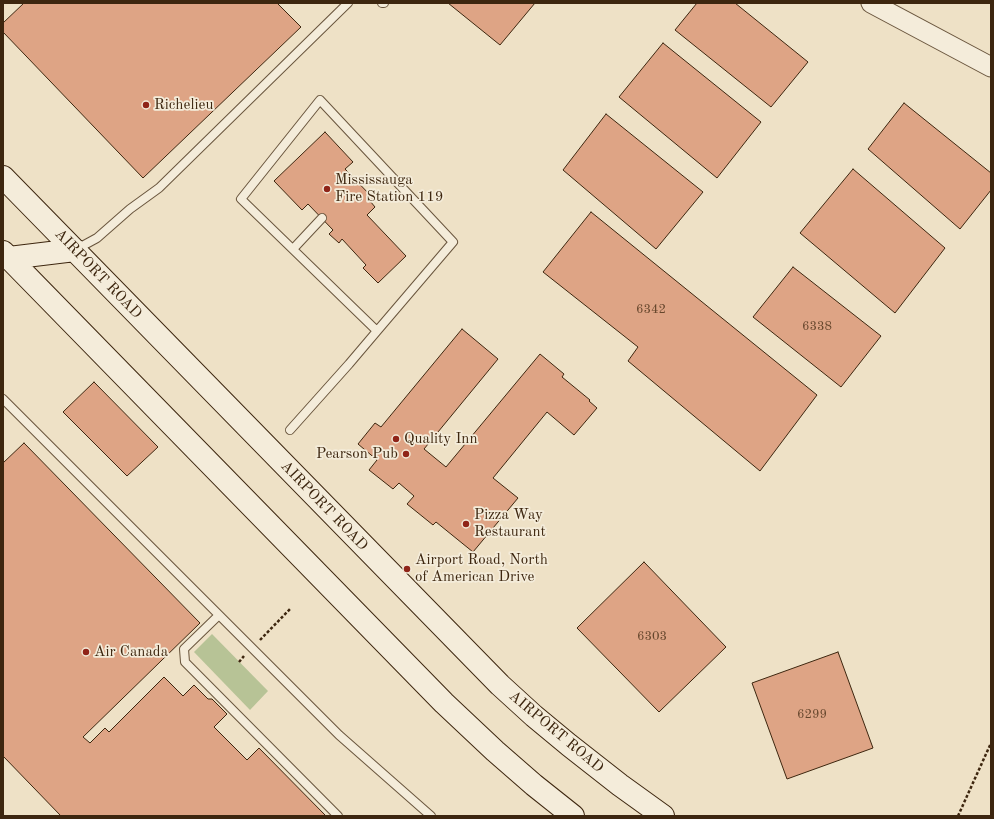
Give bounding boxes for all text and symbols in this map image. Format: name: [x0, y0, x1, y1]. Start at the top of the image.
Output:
place label: Richelieu: [154, 96, 213, 114]
marker: Richelieu: [141, 100, 151, 110]
place label: Mississauga Fire Station 119: [335, 171, 444, 206]
marker: Mississauga Fire Station 119: [322, 184, 332, 194]
street label: AIRPORT ROAD: [51, 225, 145, 323]
house number: 6342: [636, 302, 666, 318]
house number: 6338: [802, 319, 832, 335]
place label: Quality Inn: [404, 430, 478, 448]
marker: Quality Inn: [391, 434, 401, 444]
place label: Pearson Pub: [316, 445, 398, 463]
marker: Pearson Pub: [401, 449, 411, 459]
street label: AIRPORT ROAD: [277, 457, 371, 555]
place label: Pizza Way Restaurant: [474, 506, 546, 541]
marker: Pizza Way Restaurant: [461, 519, 471, 529]
place label: Airport Road, North of American Drive: [415, 551, 548, 586]
marker: Airport Road, North of American Drive: [402, 564, 412, 574]
house number: 6303: [637, 629, 667, 645]
place label: Air Canada: [94, 643, 168, 661]
marker: Air Canada: [81, 647, 91, 657]
street label: AIRPORT ROAD: [505, 687, 607, 777]
house number: 6299: [797, 707, 827, 723]

